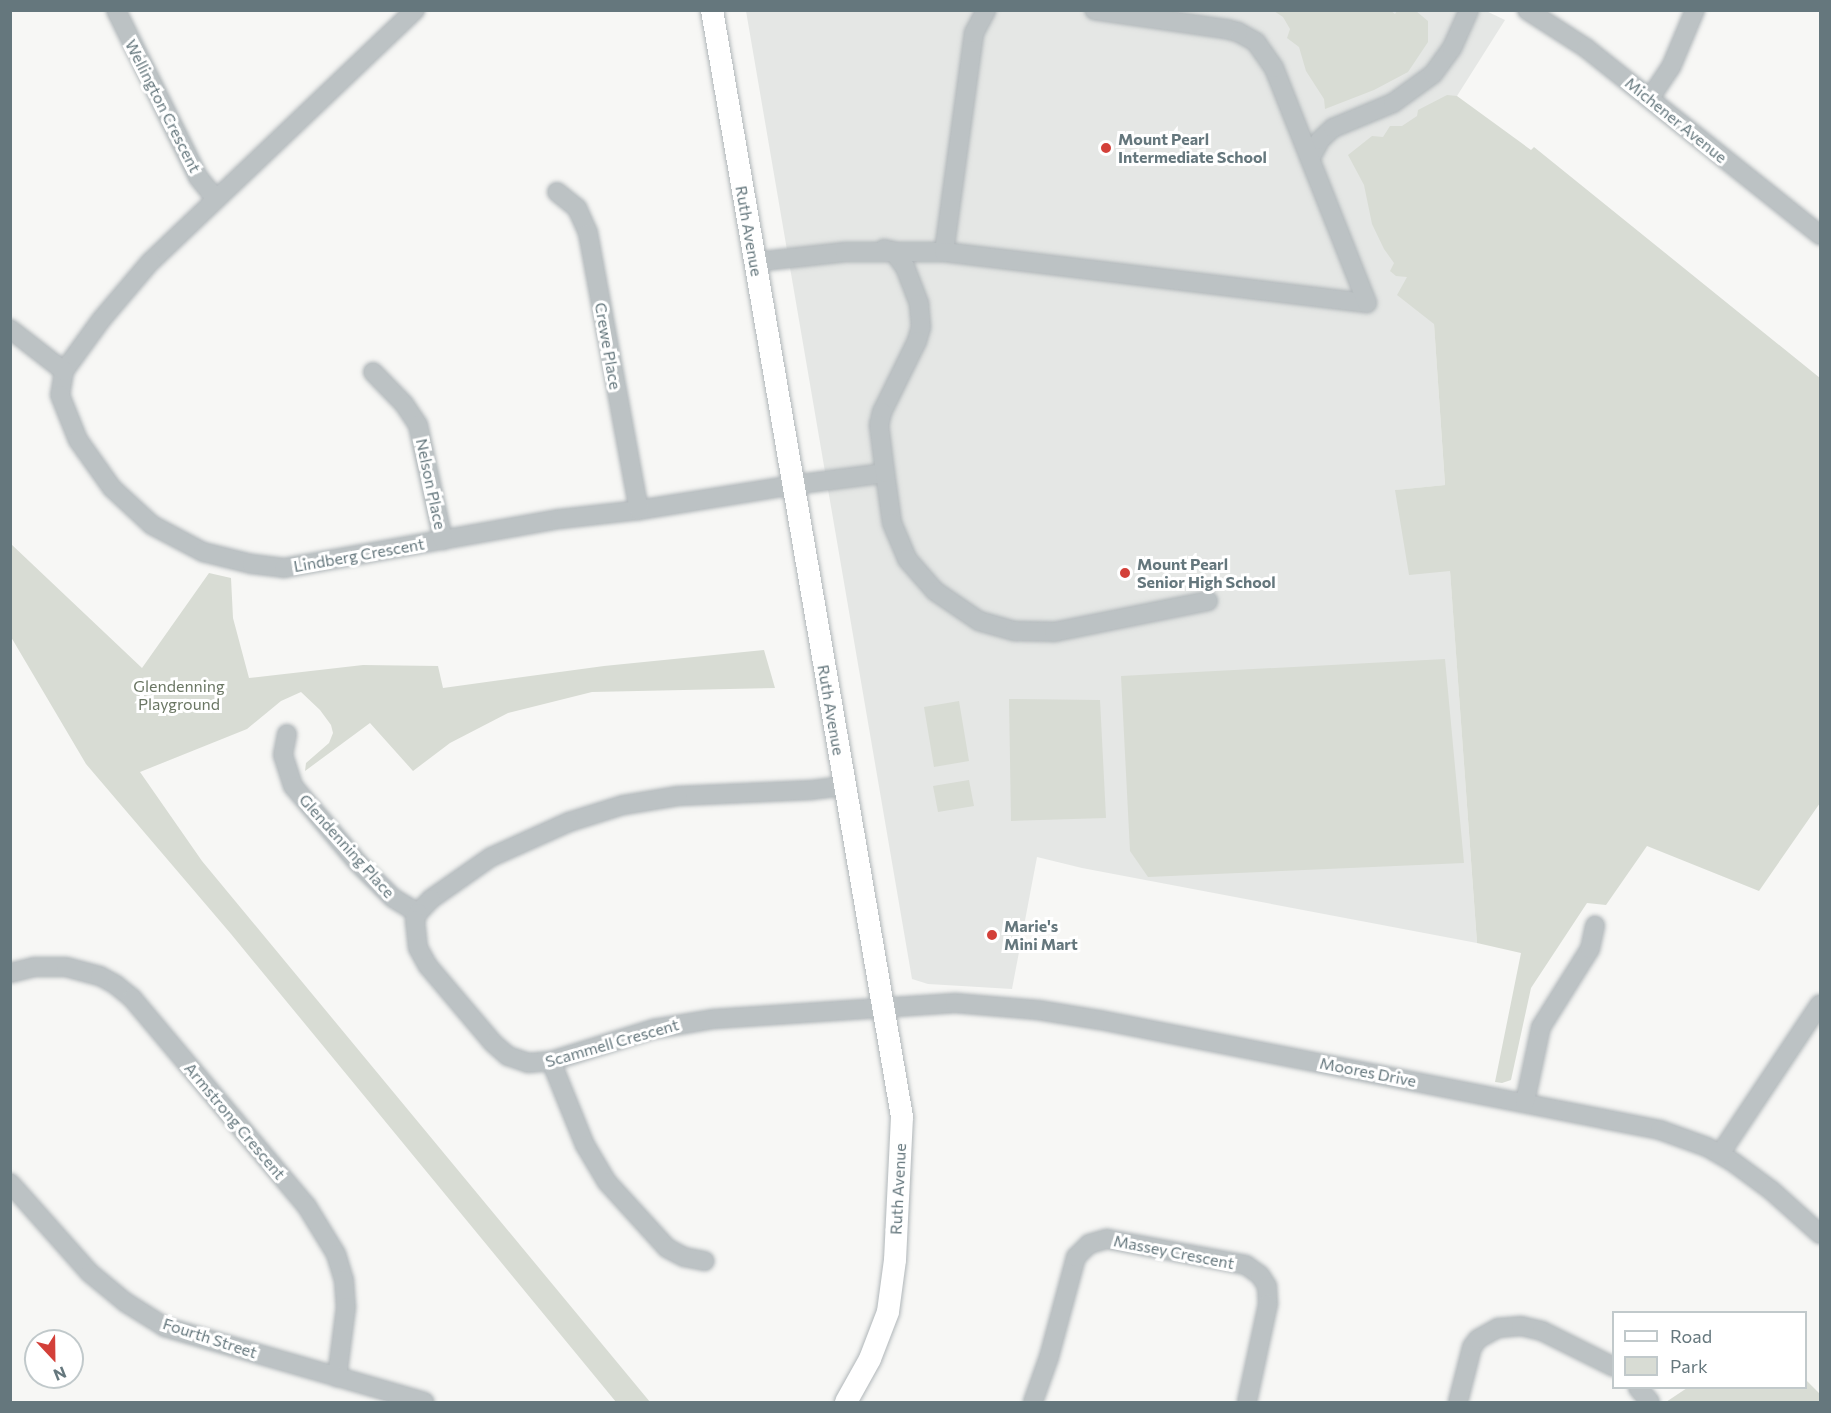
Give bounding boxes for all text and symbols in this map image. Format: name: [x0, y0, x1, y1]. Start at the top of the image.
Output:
street label: Wellington Crescent: [121, 36, 205, 176]
street label: Michener Avenue: [1621, 73, 1731, 167]
place label: Mount Pearl Intermediate School: [1118, 129, 1267, 167]
marker: Mount Pearl Intermediate School: [1099, 141, 1113, 155]
street label: Ruth Avenue: [732, 184, 766, 278]
street label: Crewe Place: [591, 301, 625, 391]
street label: Nelson Place: [412, 437, 450, 531]
street label: Lindberg Crescent: [292, 534, 426, 576]
place label: Mount Pearl Senior High School: [1137, 554, 1276, 592]
marker: Mount Pearl Senior High School: [1118, 566, 1132, 580]
street label: Ruth Avenue: [814, 663, 848, 757]
park label: Glendenning Playground: [133, 676, 225, 714]
street label: Glendenning Place: [295, 790, 399, 902]
place label: Marie's Mini Mart: [1004, 916, 1078, 954]
marker: Marie's Mini Mart: [985, 928, 999, 942]
street label: Scammell Crescent: [543, 1015, 681, 1071]
street label: Moores Drive: [1318, 1053, 1418, 1091]
street label: Armstrong Crescent: [181, 1059, 289, 1183]
street label: Ruth Avenue: [886, 1143, 910, 1235]
street label: Massey Crescent: [1112, 1231, 1236, 1273]
legend: [1612, 1311, 1807, 1389]
street label: Fourth Street: [161, 1314, 259, 1362]
text: Road: [1670, 1325, 1712, 1347]
north arrow: [24, 1329, 84, 1389]
text: Park: [1670, 1355, 1708, 1377]
text: N: [51, 1363, 69, 1385]

